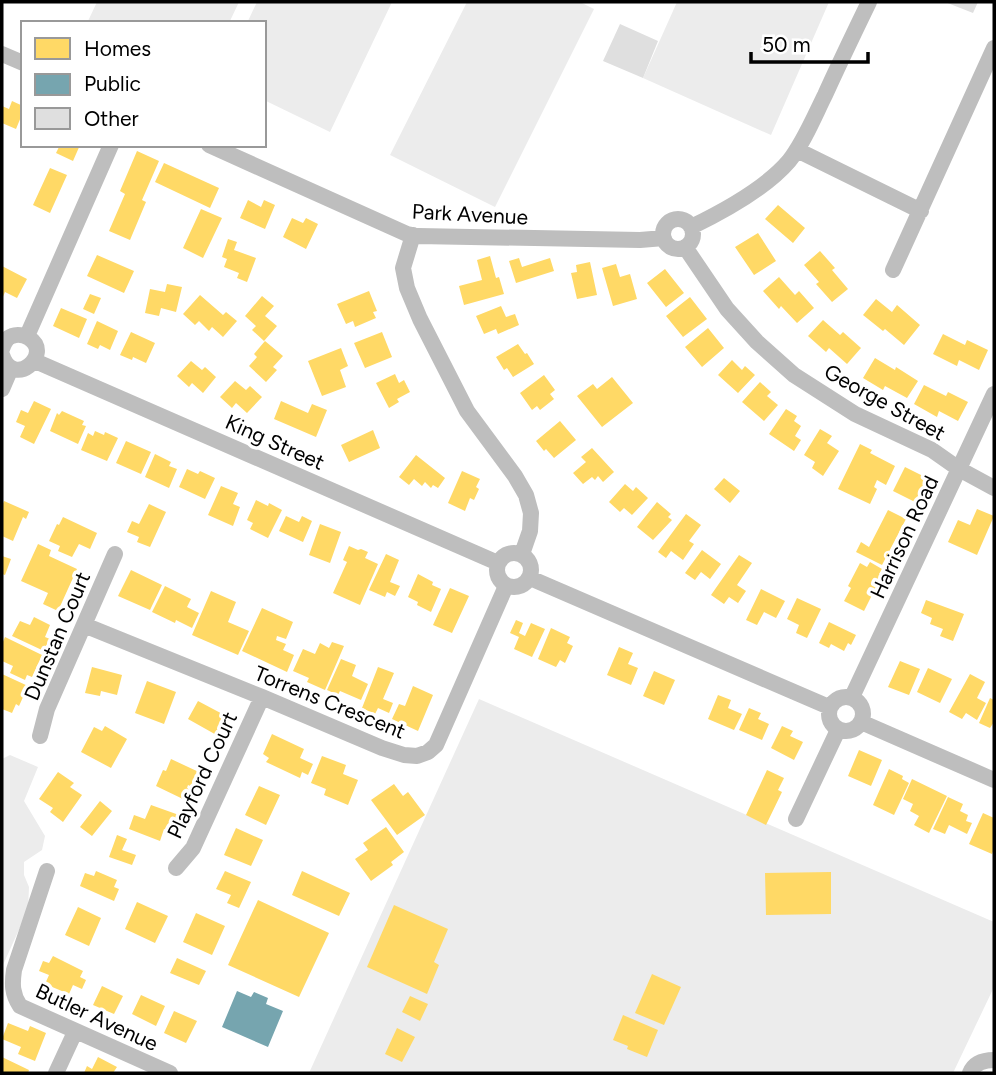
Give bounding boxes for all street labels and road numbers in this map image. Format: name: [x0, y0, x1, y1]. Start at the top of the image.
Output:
street label: Park Avenue: [411, 198, 529, 230]
street label: George Street: [820, 358, 950, 446]
street label: King Street: [222, 409, 328, 475]
street label: Harrison Road: [865, 472, 943, 602]
street label: Dunstan Court: [19, 568, 95, 704]
street label: Torrens Crescent: [251, 660, 409, 744]
street label: Playford Court: [162, 708, 242, 842]
street label: Butler Avenue: [32, 978, 162, 1056]

